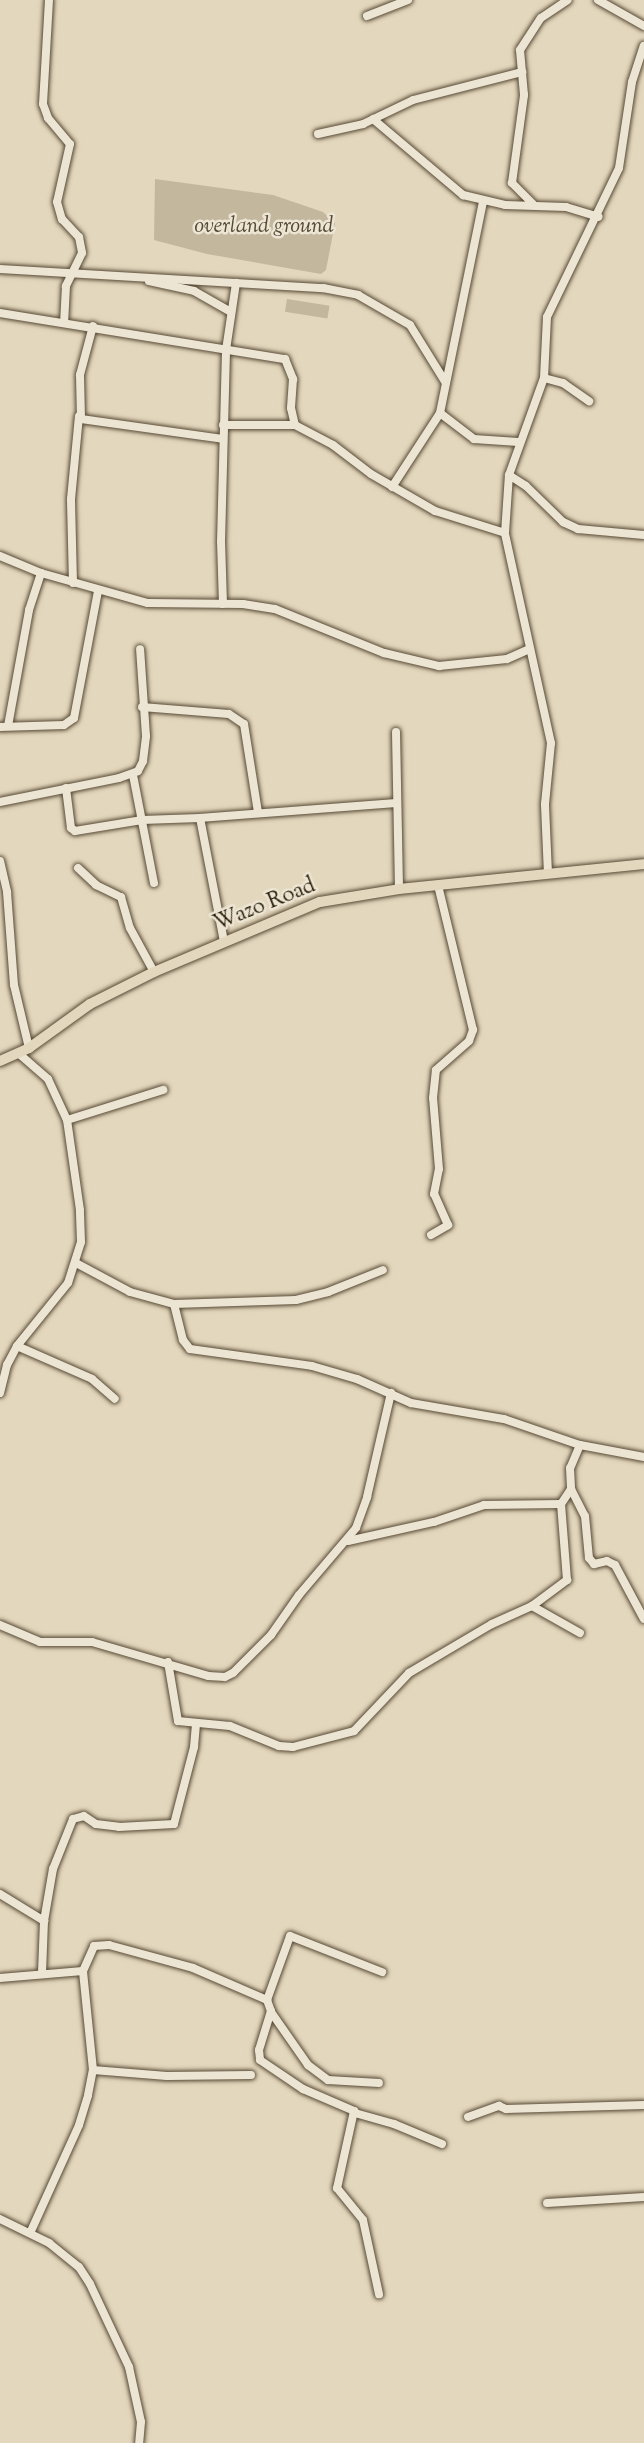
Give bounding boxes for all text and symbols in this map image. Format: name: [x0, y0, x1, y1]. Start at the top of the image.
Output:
park label: overland ground: [194, 215, 334, 241]
street label: Wazo Road: [210, 874, 320, 938]

